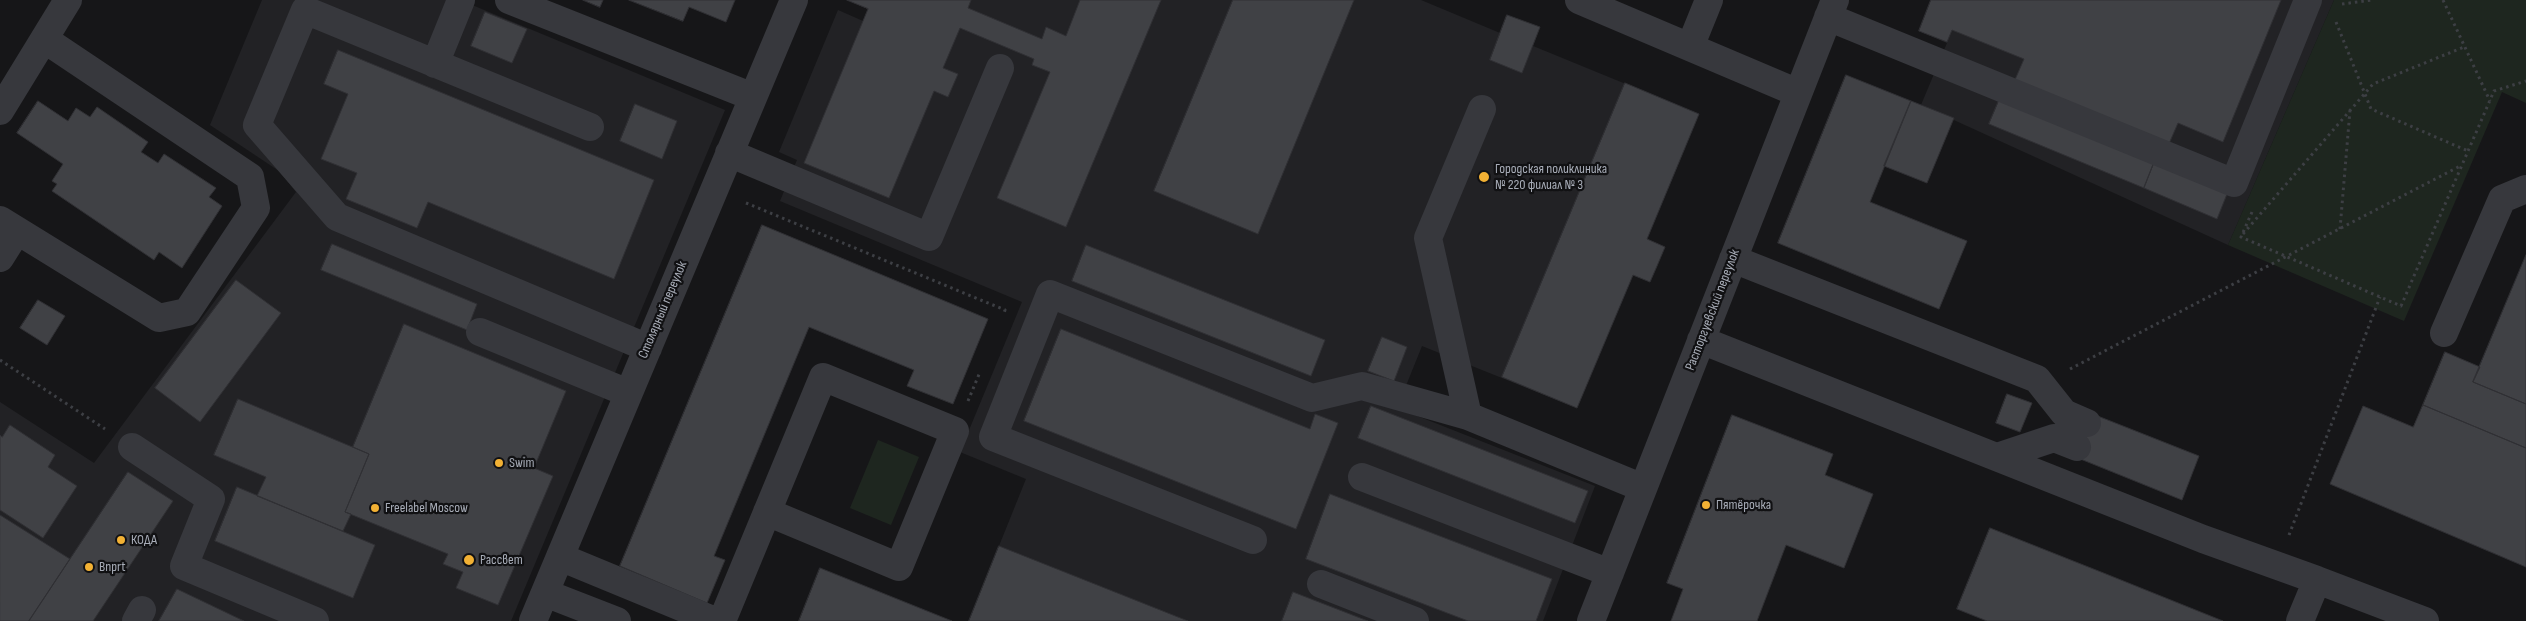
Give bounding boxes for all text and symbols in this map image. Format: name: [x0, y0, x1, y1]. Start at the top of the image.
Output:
place label: Городская поликлиника № 220 филиал № 3: [1495, 161, 1607, 193]
marker: Городская поликлиника № 220 филиал № 3: [1477, 170, 1491, 184]
street label: Расторгуевский переулок: [1682, 247, 1744, 373]
street label: Столярный переулок: [635, 259, 691, 361]
place label: Swim: [509, 455, 534, 471]
marker: Swim: [493, 457, 505, 469]
place label: Пятёрочка: [1716, 497, 1771, 513]
marker: Пятёрочка: [1700, 499, 1712, 511]
place label: Freelabel Moscow: [385, 500, 468, 516]
marker: Freelabel Moscow: [369, 502, 381, 514]
place label: КОДА: [131, 532, 157, 548]
marker: КОДА: [115, 534, 127, 546]
place label: Рассвет: [480, 552, 523, 568]
marker: Рассвет: [462, 553, 476, 567]
place label: Bnprt: [99, 559, 125, 575]
marker: Bnprt: [83, 561, 95, 573]

